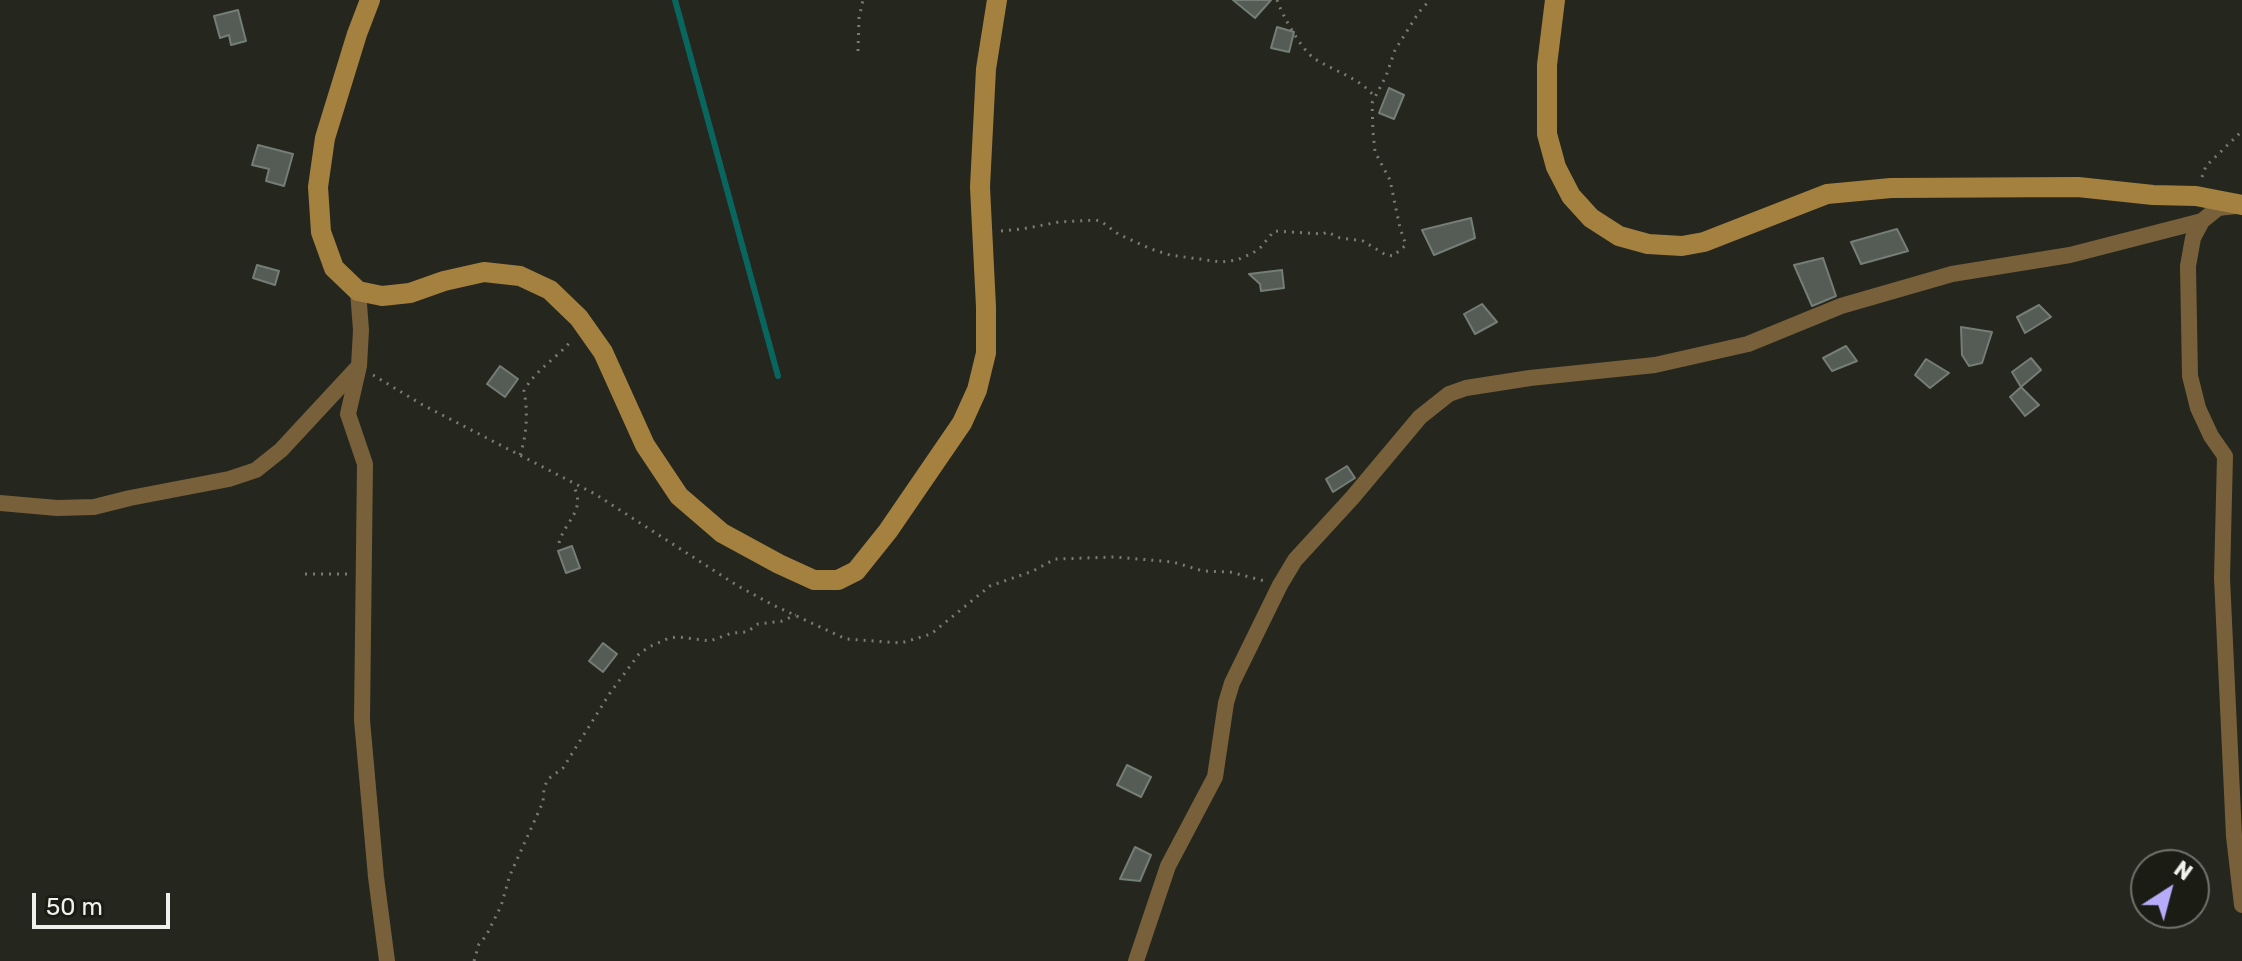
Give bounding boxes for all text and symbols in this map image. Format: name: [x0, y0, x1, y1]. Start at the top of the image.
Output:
north arrow: [2130, 849, 2210, 929]
text: N: [2169, 855, 2198, 886]
scale bar: [36, 877, 174, 927]
text: 50 m: [46, 893, 103, 921]

